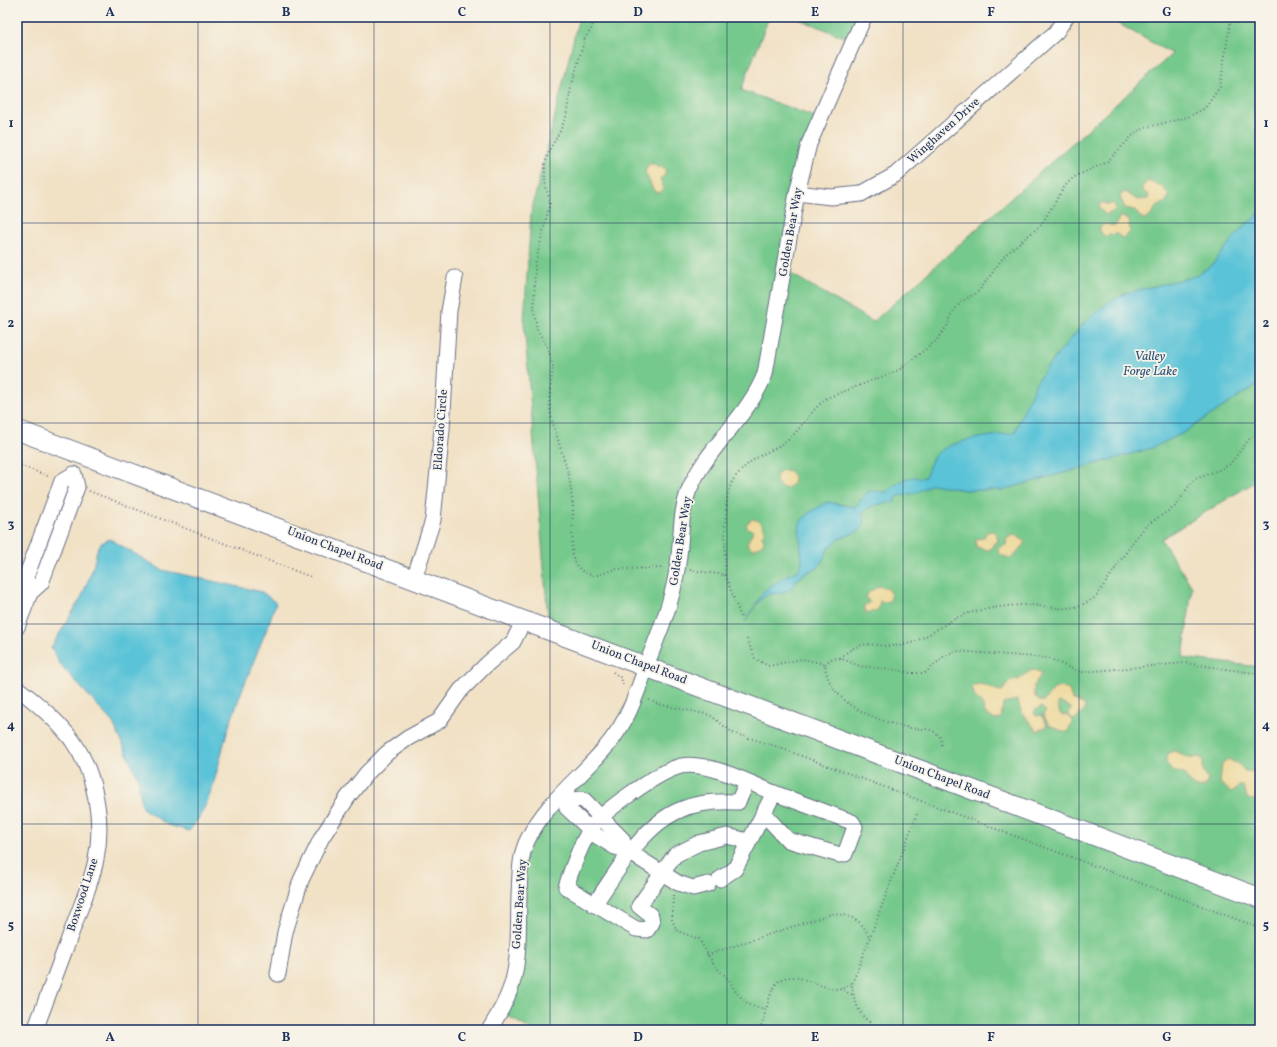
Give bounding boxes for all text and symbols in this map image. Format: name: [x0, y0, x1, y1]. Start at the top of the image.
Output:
text: A: [105, 4, 115, 22]
text: B: [282, 4, 291, 22]
text: C: [458, 4, 466, 22]
text: D: [633, 4, 643, 22]
text: E: [811, 4, 819, 22]
text: F: [987, 4, 995, 22]
text: G: [1162, 4, 1172, 22]
street label: Winghaven Drive: [904, 94, 984, 168]
text: 1: [8, 115, 14, 133]
text: 1: [1263, 115, 1269, 133]
street label: Golden Bear Way: [775, 186, 807, 278]
text: 2: [8, 315, 15, 333]
text: 2: [1263, 315, 1270, 333]
water label: Valley Forge Lake: [1123, 348, 1177, 381]
street label: Eldorado Circle: [430, 389, 452, 471]
street label: Golden Bear Way: [666, 495, 696, 587]
text: 3: [8, 516, 15, 534]
text: 3: [1263, 516, 1270, 534]
street label: Union Chapel Road: [285, 523, 385, 575]
street label: Union Chapel Road: [589, 637, 689, 689]
text: 4: [7, 717, 15, 735]
text: 4: [1262, 717, 1270, 735]
street label: Union Chapel Road: [892, 752, 992, 804]
street label: Boxwood Lane: [64, 856, 103, 934]
street label: Golden Bear Way: [509, 858, 531, 950]
text: 5: [8, 917, 14, 935]
text: 5: [1263, 917, 1269, 935]
text: A: [105, 1029, 115, 1047]
text: B: [282, 1029, 291, 1047]
text: C: [458, 1029, 466, 1047]
text: D: [633, 1029, 643, 1047]
text: E: [811, 1029, 819, 1047]
text: F: [987, 1029, 995, 1047]
text: G: [1162, 1029, 1172, 1047]

